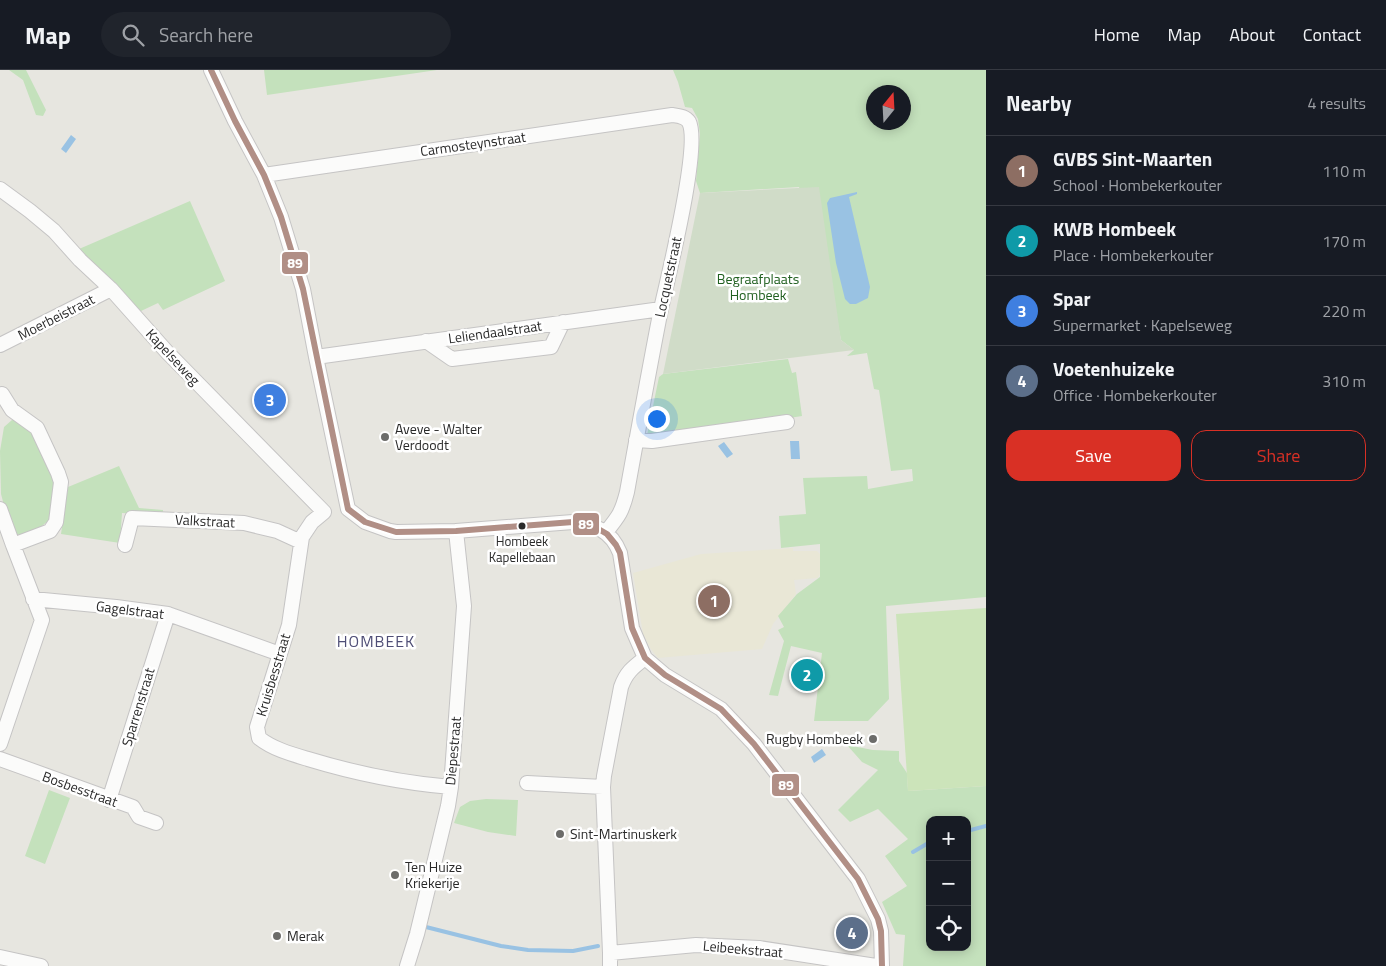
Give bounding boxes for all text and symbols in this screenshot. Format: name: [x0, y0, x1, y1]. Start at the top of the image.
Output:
search box: [101, 12, 451, 57]
text: Map: [25, 17, 71, 53]
text: Search here: [159, 20, 253, 49]
icon: search: [119, 21, 147, 49]
text: Home: [1094, 21, 1140, 48]
text: Map: [1168, 21, 1201, 48]
text: About: [1229, 21, 1275, 48]
text: Contact: [1303, 21, 1361, 48]
north arrow: [866, 85, 911, 130]
text: Nearby: [1006, 87, 1071, 119]
text: 4 results: [1307, 91, 1366, 115]
street label: Carmosteynstraat: [419, 126, 527, 161]
text: GVBS Sint-Maarten: [1053, 144, 1212, 173]
text: 1: [1018, 159, 1026, 183]
text: 110 m: [1322, 159, 1366, 183]
text: School · Hombekerkouter: [1053, 173, 1222, 197]
text: KWB Hombeek: [1053, 214, 1176, 243]
text: 2: [1018, 229, 1026, 253]
text: 170 m: [1322, 229, 1366, 253]
street label: Locquetstraat: [649, 235, 686, 319]
text: Place · Hombekerkouter: [1053, 243, 1213, 267]
line badge: 89: [281, 251, 309, 275]
text: 89: [287, 252, 303, 273]
park label: Begraafplaats Hombeek: [717, 268, 799, 305]
text: Spar: [1053, 284, 1090, 313]
street label: Moerbeistraat: [14, 288, 98, 345]
text: 3: [1018, 299, 1026, 323]
text: 220 m: [1322, 299, 1366, 323]
text: Supermarket · Kapelseweg: [1053, 313, 1232, 337]
street label: Leliendaalstraat: [447, 315, 543, 348]
street label: Kapelseweg: [141, 324, 205, 390]
text: Voetenhuizeke: [1053, 354, 1174, 383]
text: 4: [1018, 369, 1026, 393]
text: 310 m: [1322, 369, 1366, 393]
pin: 3: [254, 381, 286, 419]
text: Office · Hombekerkouter: [1053, 383, 1217, 407]
your location: [644, 406, 670, 432]
place label: Aveve - Walter Verdoodt: [395, 418, 482, 455]
button: Save: [1006, 430, 1181, 481]
button: Share: [1191, 430, 1366, 481]
marker: Aveve - Walter Verdoodt: [379, 431, 391, 443]
street label: Valkstraat: [175, 508, 236, 533]
line badge: 89: [572, 512, 600, 536]
text: 89: [578, 513, 594, 534]
marker: Hombeek Kapellebaan: [517, 521, 527, 531]
place label: Hombeek Kapellebaan: [489, 531, 555, 567]
pin: 1: [698, 582, 730, 620]
street label: Gagelstraat: [95, 595, 165, 624]
district label: HOMBEEK: [337, 629, 415, 653]
street label: Kruisbesstraat: [250, 631, 295, 719]
pin: 2: [791, 656, 823, 694]
street label: Sparrenstraat: [116, 665, 159, 749]
street label: Diepestraat: [439, 716, 466, 786]
place label: Rugby Hombeek: [766, 728, 863, 749]
marker: Rugby Hombeek: [867, 733, 879, 745]
street label: Bosbesstraat: [40, 765, 121, 812]
line badge: 89: [771, 773, 800, 797]
text: 89: [778, 774, 794, 795]
map controls: [926, 816, 971, 951]
button: +: [926, 816, 971, 861]
place label: Sint-Martinuskerk: [570, 823, 677, 844]
marker: Sint-Martinuskerk: [554, 828, 566, 840]
place label: Ten Huize Kriekerije: [405, 856, 462, 893]
button: −: [926, 861, 971, 906]
marker: Ten Huize Kriekerije: [389, 869, 401, 881]
button: locate: [926, 906, 971, 951]
pin: 4: [836, 914, 868, 952]
place label: Merak: [287, 925, 325, 946]
marker: Merak: [271, 930, 283, 942]
street label: Leibeekstraat: [702, 935, 784, 962]

